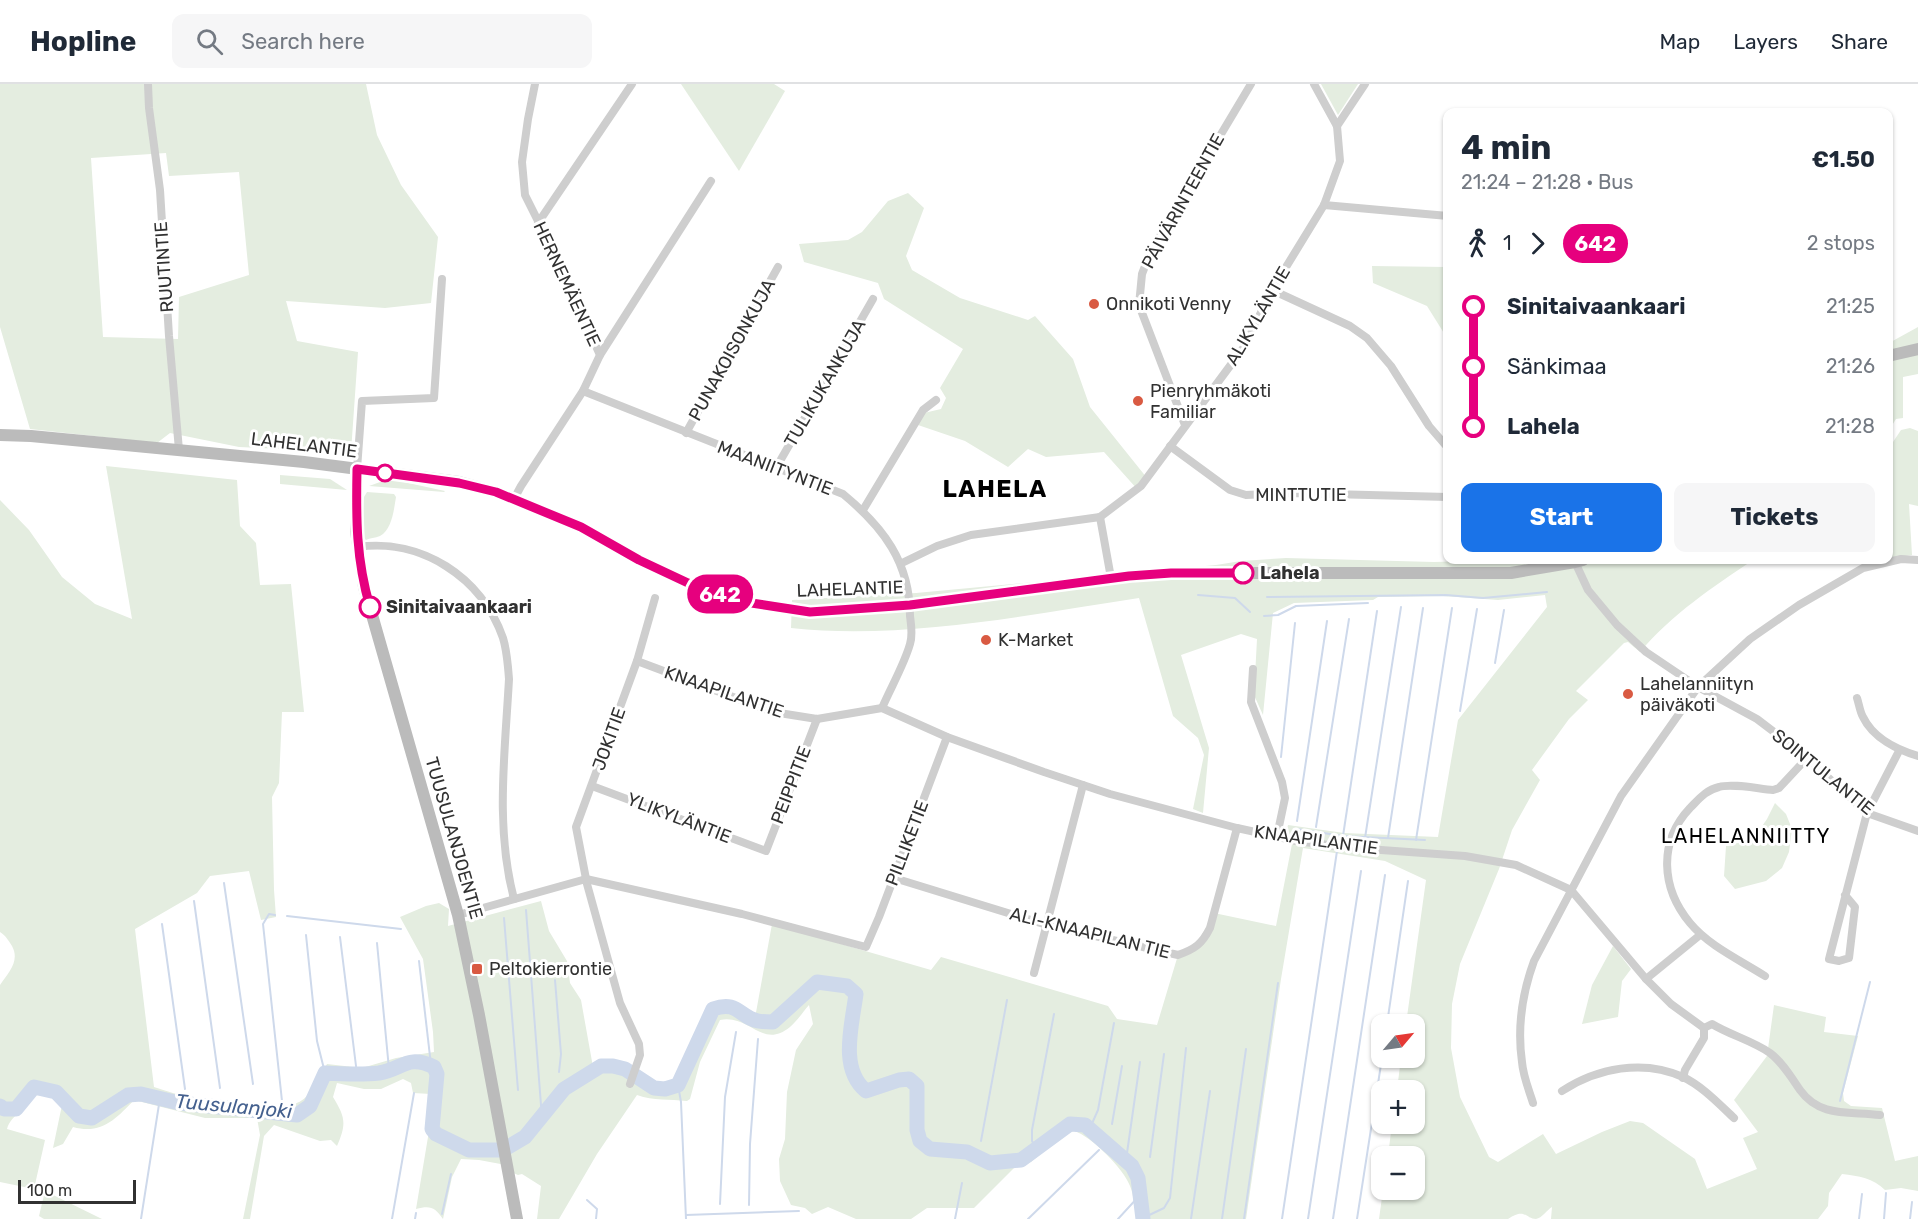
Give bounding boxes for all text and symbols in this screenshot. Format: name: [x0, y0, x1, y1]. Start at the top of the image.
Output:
search box: [172, 14, 592, 68]
text: Hopline: [30, 25, 136, 58]
icon: search: [193, 25, 226, 58]
text: Search here: [241, 28, 365, 55]
text: Map: [1659, 29, 1700, 54]
text: Layers: [1733, 29, 1798, 54]
text: Share: [1831, 29, 1888, 54]
text: 4 min: [1461, 128, 1551, 167]
street label: PÄIVÄRINTEENTIE: [1137, 130, 1229, 272]
text: €1.50: [1811, 146, 1875, 173]
text: 21:24 – 21:28 · Bus: [1461, 170, 1634, 194]
street label: HERNEMÄENTIE: [529, 218, 605, 350]
street label: RUUTINTIE: [150, 221, 178, 313]
icon: walk: [1461, 227, 1494, 260]
icon: forward: [1521, 227, 1554, 260]
text: 1: [1503, 231, 1512, 255]
text: 642: [1575, 231, 1616, 256]
text: 2 stops: [1807, 231, 1875, 255]
street label: ALIKYLÄNTIE: [1221, 263, 1295, 369]
street label: PUNAKOISONKUJA: [684, 275, 780, 425]
place label: Onnikoti Venny: [1106, 293, 1231, 315]
text: Sinitaivaankaari: [1507, 293, 1685, 320]
text: 21:25: [1826, 294, 1875, 318]
marker: Onnikoti Venny: [1087, 297, 1101, 311]
street label: TULIKUKANKUJA: [780, 315, 870, 451]
text: Sänkimaa: [1507, 353, 1607, 380]
text: 21:26: [1826, 354, 1875, 378]
place label: Pienryhmäkoti Familiar: [1150, 380, 1271, 423]
marker: Pienryhmäkoti Familiar: [1131, 394, 1145, 408]
text: Lahela: [1507, 413, 1580, 440]
text: 21:28: [1825, 414, 1875, 438]
street label: LAHELANTIE: [250, 428, 358, 462]
street label: MAANIITYNTIE: [714, 436, 836, 500]
unlabelled marker: [376, 464, 394, 482]
district label: LAHELA: [942, 475, 1048, 503]
button: Start: [1461, 483, 1662, 552]
button: Tickets: [1674, 483, 1875, 552]
street label: MINTTUTIE: [1255, 484, 1347, 506]
marker: Lahela: [1232, 562, 1254, 584]
place label: Lahela: [1260, 562, 1320, 584]
line badge: 642: [686, 574, 754, 614]
street label: LAHELANTIE: [796, 576, 904, 602]
text: 642: [699, 582, 741, 607]
marker: Sinitaivaankaari: [359, 596, 381, 618]
place label: Sinitaivaankaari: [386, 596, 532, 618]
place label: K-Market: [998, 629, 1073, 651]
marker: K-Market: [979, 633, 993, 647]
street label: KNAAPILANTIE: [661, 661, 787, 723]
place label: Lahelanniityn päiväkoti: [1640, 673, 1754, 716]
marker: Lahelanniityn päiväkoti: [1621, 687, 1635, 701]
street label: JOKITIE: [587, 704, 631, 774]
street label: SOINTULANTIE: [1768, 724, 1878, 820]
street label: PEIPPITIE: [766, 743, 816, 827]
street label: TUUSULANJOENTIE: [420, 754, 488, 922]
street label: YLIKYLÄNTIE: [624, 788, 734, 848]
street label: PILLIKETIE: [881, 797, 933, 889]
street label: KNAAPILANTIE: [1253, 820, 1379, 860]
district label: LAHELANNIITTY: [1661, 824, 1831, 848]
street label: ALI-KNAAPILAN TIE: [1008, 902, 1172, 964]
place label: Peltokierrontie: [489, 958, 612, 980]
marker: Peltokierrontie: [470, 962, 484, 976]
north arrow: [1371, 1014, 1425, 1068]
map controls: [1371, 1014, 1425, 1200]
button: +: [1371, 1080, 1425, 1134]
water label: Tuusulanjoki: [175, 1089, 294, 1123]
button: −: [1371, 1146, 1425, 1200]
scale bar: [18, 1177, 136, 1204]
text: 100 m: [27, 1181, 72, 1200]

